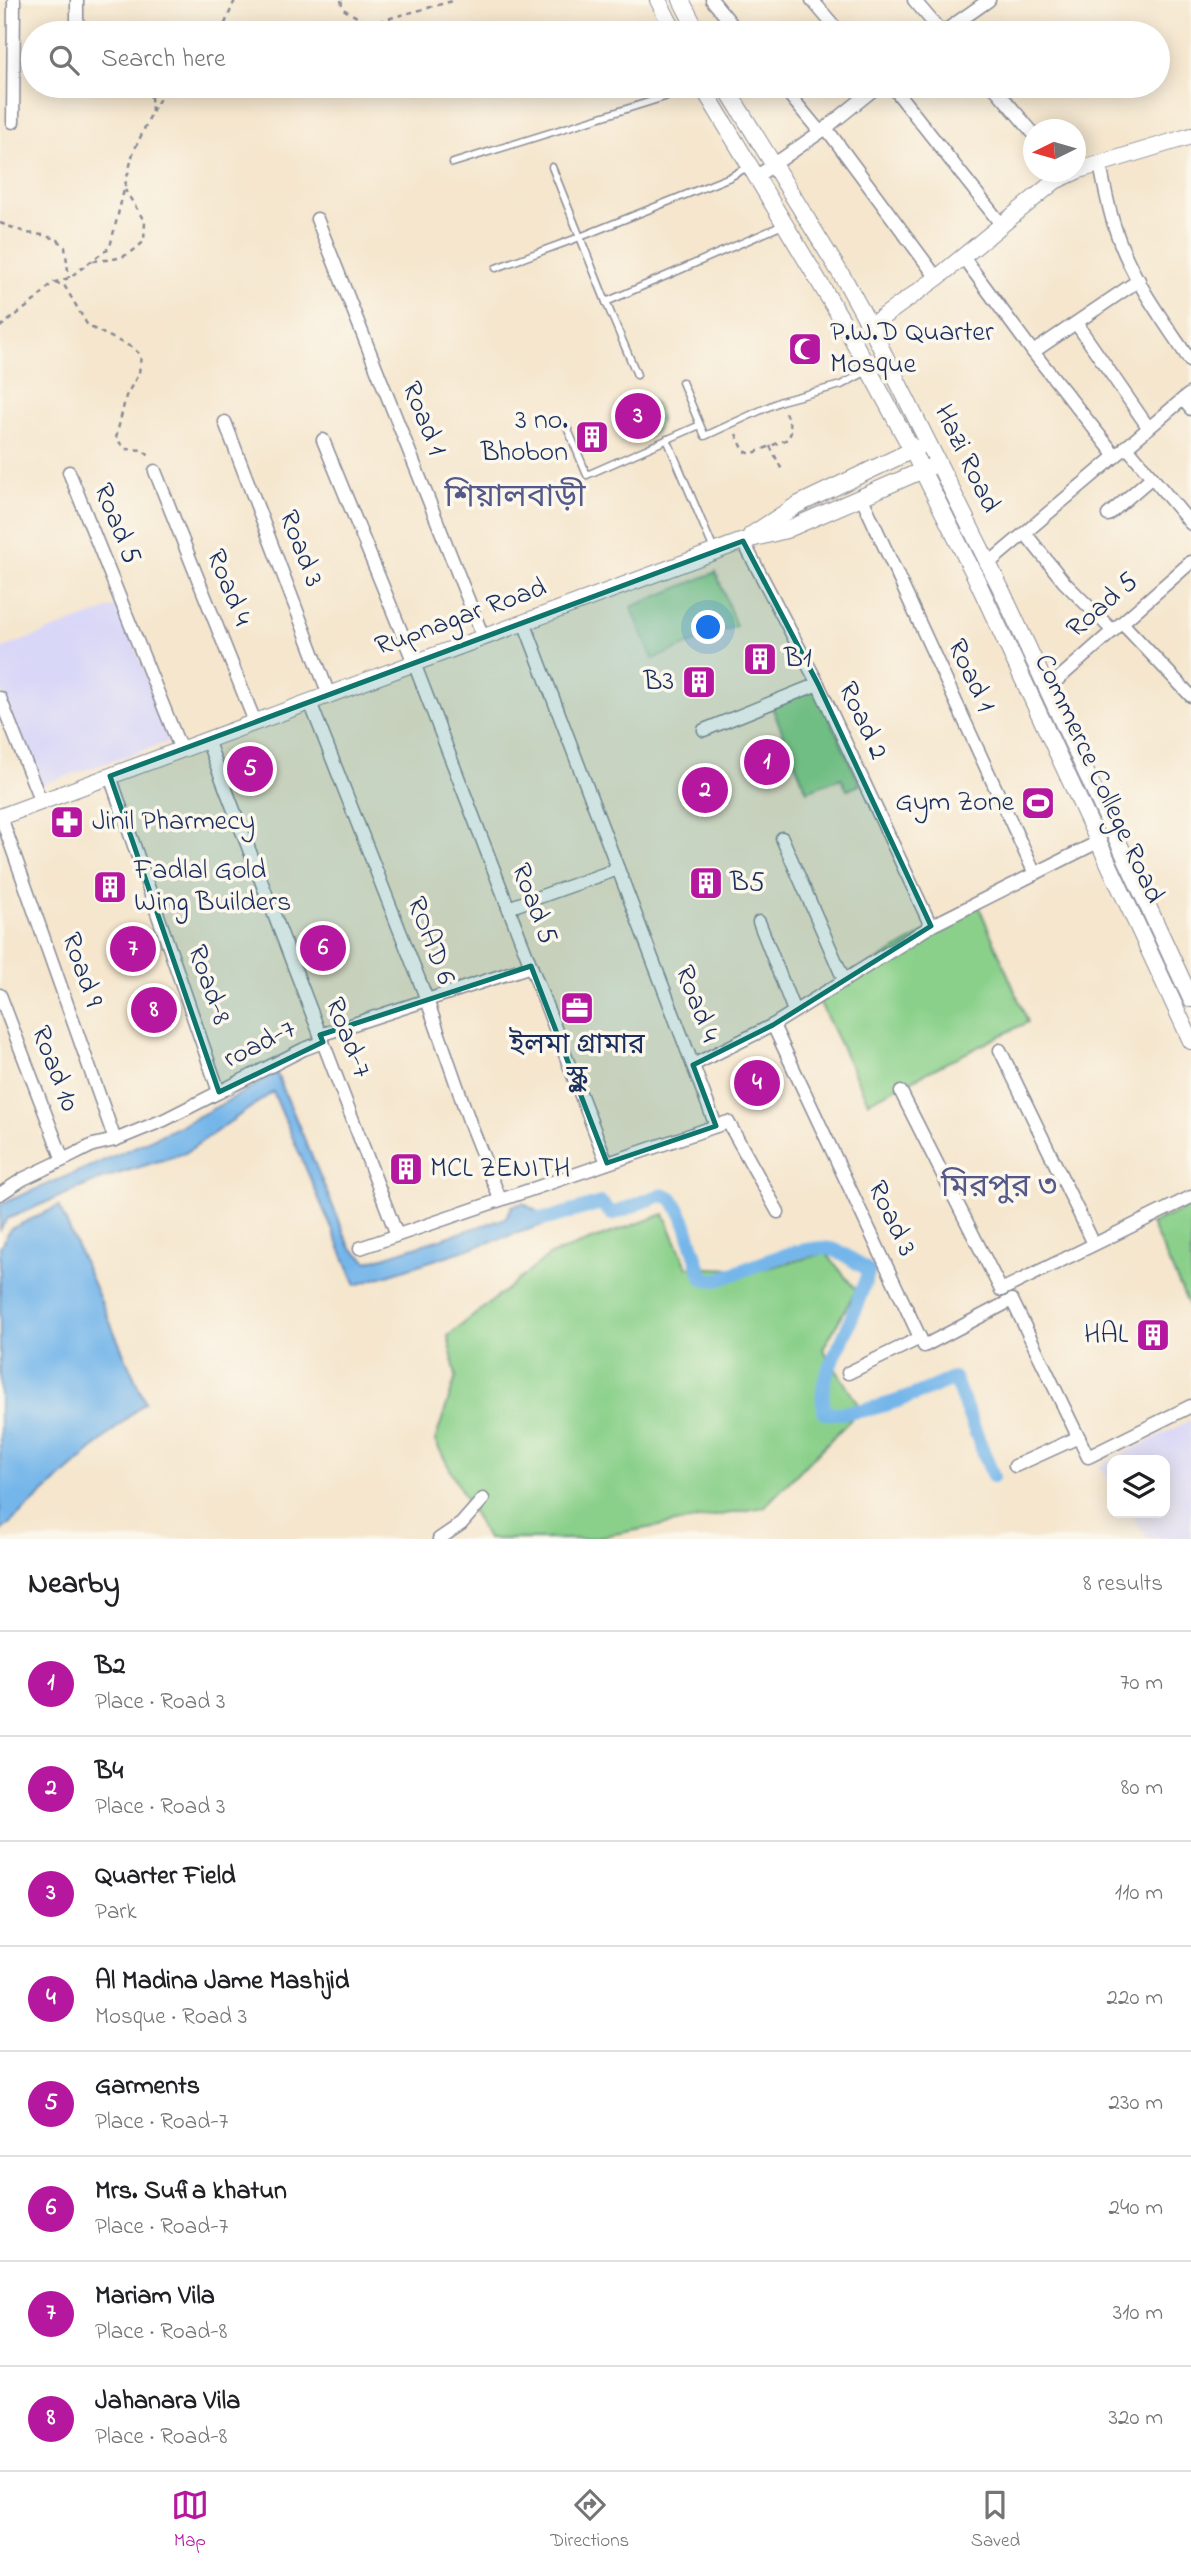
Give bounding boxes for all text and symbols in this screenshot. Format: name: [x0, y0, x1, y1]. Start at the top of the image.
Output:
search box: [21, 21, 1170, 98]
icon: search: [45, 41, 83, 79]
text: Search here: [101, 41, 226, 79]
north arrow: [1023, 119, 1086, 182]
place label: P.W.D Quarter Mosque: [830, 313, 994, 386]
mosque icon: P.W.D Quarter Mosque: [786, 330, 824, 368]
street label: Road 1: [390, 376, 456, 462]
pin: 3: [615, 390, 661, 442]
street label: Hazi Road: [922, 398, 1010, 520]
place label: 3 no. Bhobon: [480, 401, 568, 474]
building icon: 3 no. Bhobon: [573, 418, 611, 456]
district label: শিয়ালবাড়ী: [443, 475, 586, 522]
street label: Road 5: [81, 477, 151, 571]
street label: Road 3: [267, 505, 333, 593]
street label: Road 4: [194, 543, 262, 633]
street label: Road 5: [1058, 563, 1148, 649]
street label: Rupnagar Road: [369, 568, 553, 668]
your location: [691, 610, 725, 644]
street label: Road 1: [935, 633, 1005, 720]
place label: B1: [783, 639, 812, 680]
building icon: B1: [741, 640, 779, 678]
street label: Commerce College Road: [1022, 648, 1174, 911]
place label: B3: [643, 662, 674, 703]
building icon: B3: [680, 663, 718, 701]
street label: Road 2: [826, 675, 898, 767]
pin: 1: [744, 736, 790, 788]
pin: 5: [227, 743, 273, 795]
pin: 2: [682, 764, 728, 816]
place label: Gym Zone: [895, 783, 1014, 824]
sports icon: Gym Zone: [1019, 784, 1057, 822]
place label: Jinil Pharmecy: [92, 802, 255, 843]
pharmacy icon: Jinil Pharmecy: [48, 803, 86, 841]
place label: Fadlal Gold Wing Builders: [133, 851, 291, 924]
street label: Road 5: [499, 857, 567, 951]
place label: B5: [729, 863, 765, 904]
building icon: B5: [687, 864, 725, 902]
building icon: Fadlal Gold Wing Builders: [91, 868, 129, 906]
street label: ROAD 6: [395, 891, 465, 991]
pin: 6: [300, 922, 346, 974]
pin: 7: [110, 923, 156, 975]
street label: Road 9: [49, 927, 113, 1013]
street label: Road-8: [175, 940, 241, 1030]
street label: Road 4: [663, 960, 730, 1049]
pin: 8: [131, 984, 177, 1036]
office icon: ইলমা গ্রামার স্কুল: [558, 989, 596, 1027]
street label: Road-7: [313, 992, 381, 1084]
street label: road-7: [217, 1010, 304, 1080]
street label: Road 10: [19, 1020, 89, 1118]
place label: ইলমা গ্রামার স্কুল: [508, 1026, 645, 1099]
pin: 4: [734, 1057, 780, 1109]
place label: MCL ZENITH: [430, 1149, 570, 1190]
building icon: MCL ZENITH: [387, 1150, 425, 1188]
district label: মিরপুর ৩: [940, 1165, 1057, 1212]
street label: Road 3: [856, 1174, 926, 1264]
place label: HAL: [1084, 1315, 1129, 1356]
building icon: HAL: [1134, 1316, 1172, 1354]
map controls: [1107, 1455, 1170, 1518]
button: layers: [1107, 1455, 1170, 1518]
text: Nearby: [28, 1563, 120, 1607]
text: 8 results: [1083, 1568, 1163, 1601]
text: B2: [95, 1648, 125, 1686]
text: 1: [47, 1667, 55, 1700]
text: 70 m: [1120, 1667, 1163, 1700]
text: Place · Road 3: [95, 1686, 225, 1719]
text: B4: [95, 1753, 123, 1791]
text: 2: [45, 1772, 57, 1805]
text: 80 m: [1121, 1772, 1163, 1805]
text: Place · Road 3: [95, 1791, 225, 1824]
text: Quarter Field: [95, 1858, 236, 1896]
text: 3: [46, 1877, 56, 1910]
text: 110 m: [1115, 1877, 1163, 1910]
text: Park: [95, 1896, 137, 1929]
text: Al Madina Jame Mashjid: [95, 1963, 349, 2001]
text: 4: [46, 1982, 56, 2015]
text: 220 m: [1107, 1982, 1163, 2015]
text: Mosque · Road 3: [95, 2001, 247, 2034]
text: Garments: [95, 2068, 200, 2106]
text: 5: [44, 2087, 58, 2120]
text: 230 m: [1109, 2087, 1163, 2120]
text: Place · Road-7: [95, 2106, 228, 2139]
text: Mrs. Sufia khatun: [95, 2173, 287, 2211]
text: 6: [46, 2192, 56, 2225]
text: 240 m: [1109, 2192, 1163, 2225]
text: Place · Road-7: [95, 2211, 228, 2244]
text: Mariam Vila: [95, 2278, 215, 2316]
text: 7: [46, 2297, 56, 2330]
text: 310 m: [1113, 2297, 1163, 2330]
text: Place · Road-8: [95, 2316, 227, 2349]
text: Jahanara Vila: [95, 2383, 240, 2421]
text: 8: [47, 2402, 55, 2435]
text: 320 m: [1109, 2402, 1163, 2435]
text: Place · Road-8: [95, 2421, 227, 2454]
tab: Map: [171, 2486, 209, 2555]
tab: Directions: [550, 2486, 629, 2555]
tab: Saved: [971, 2486, 1020, 2555]

